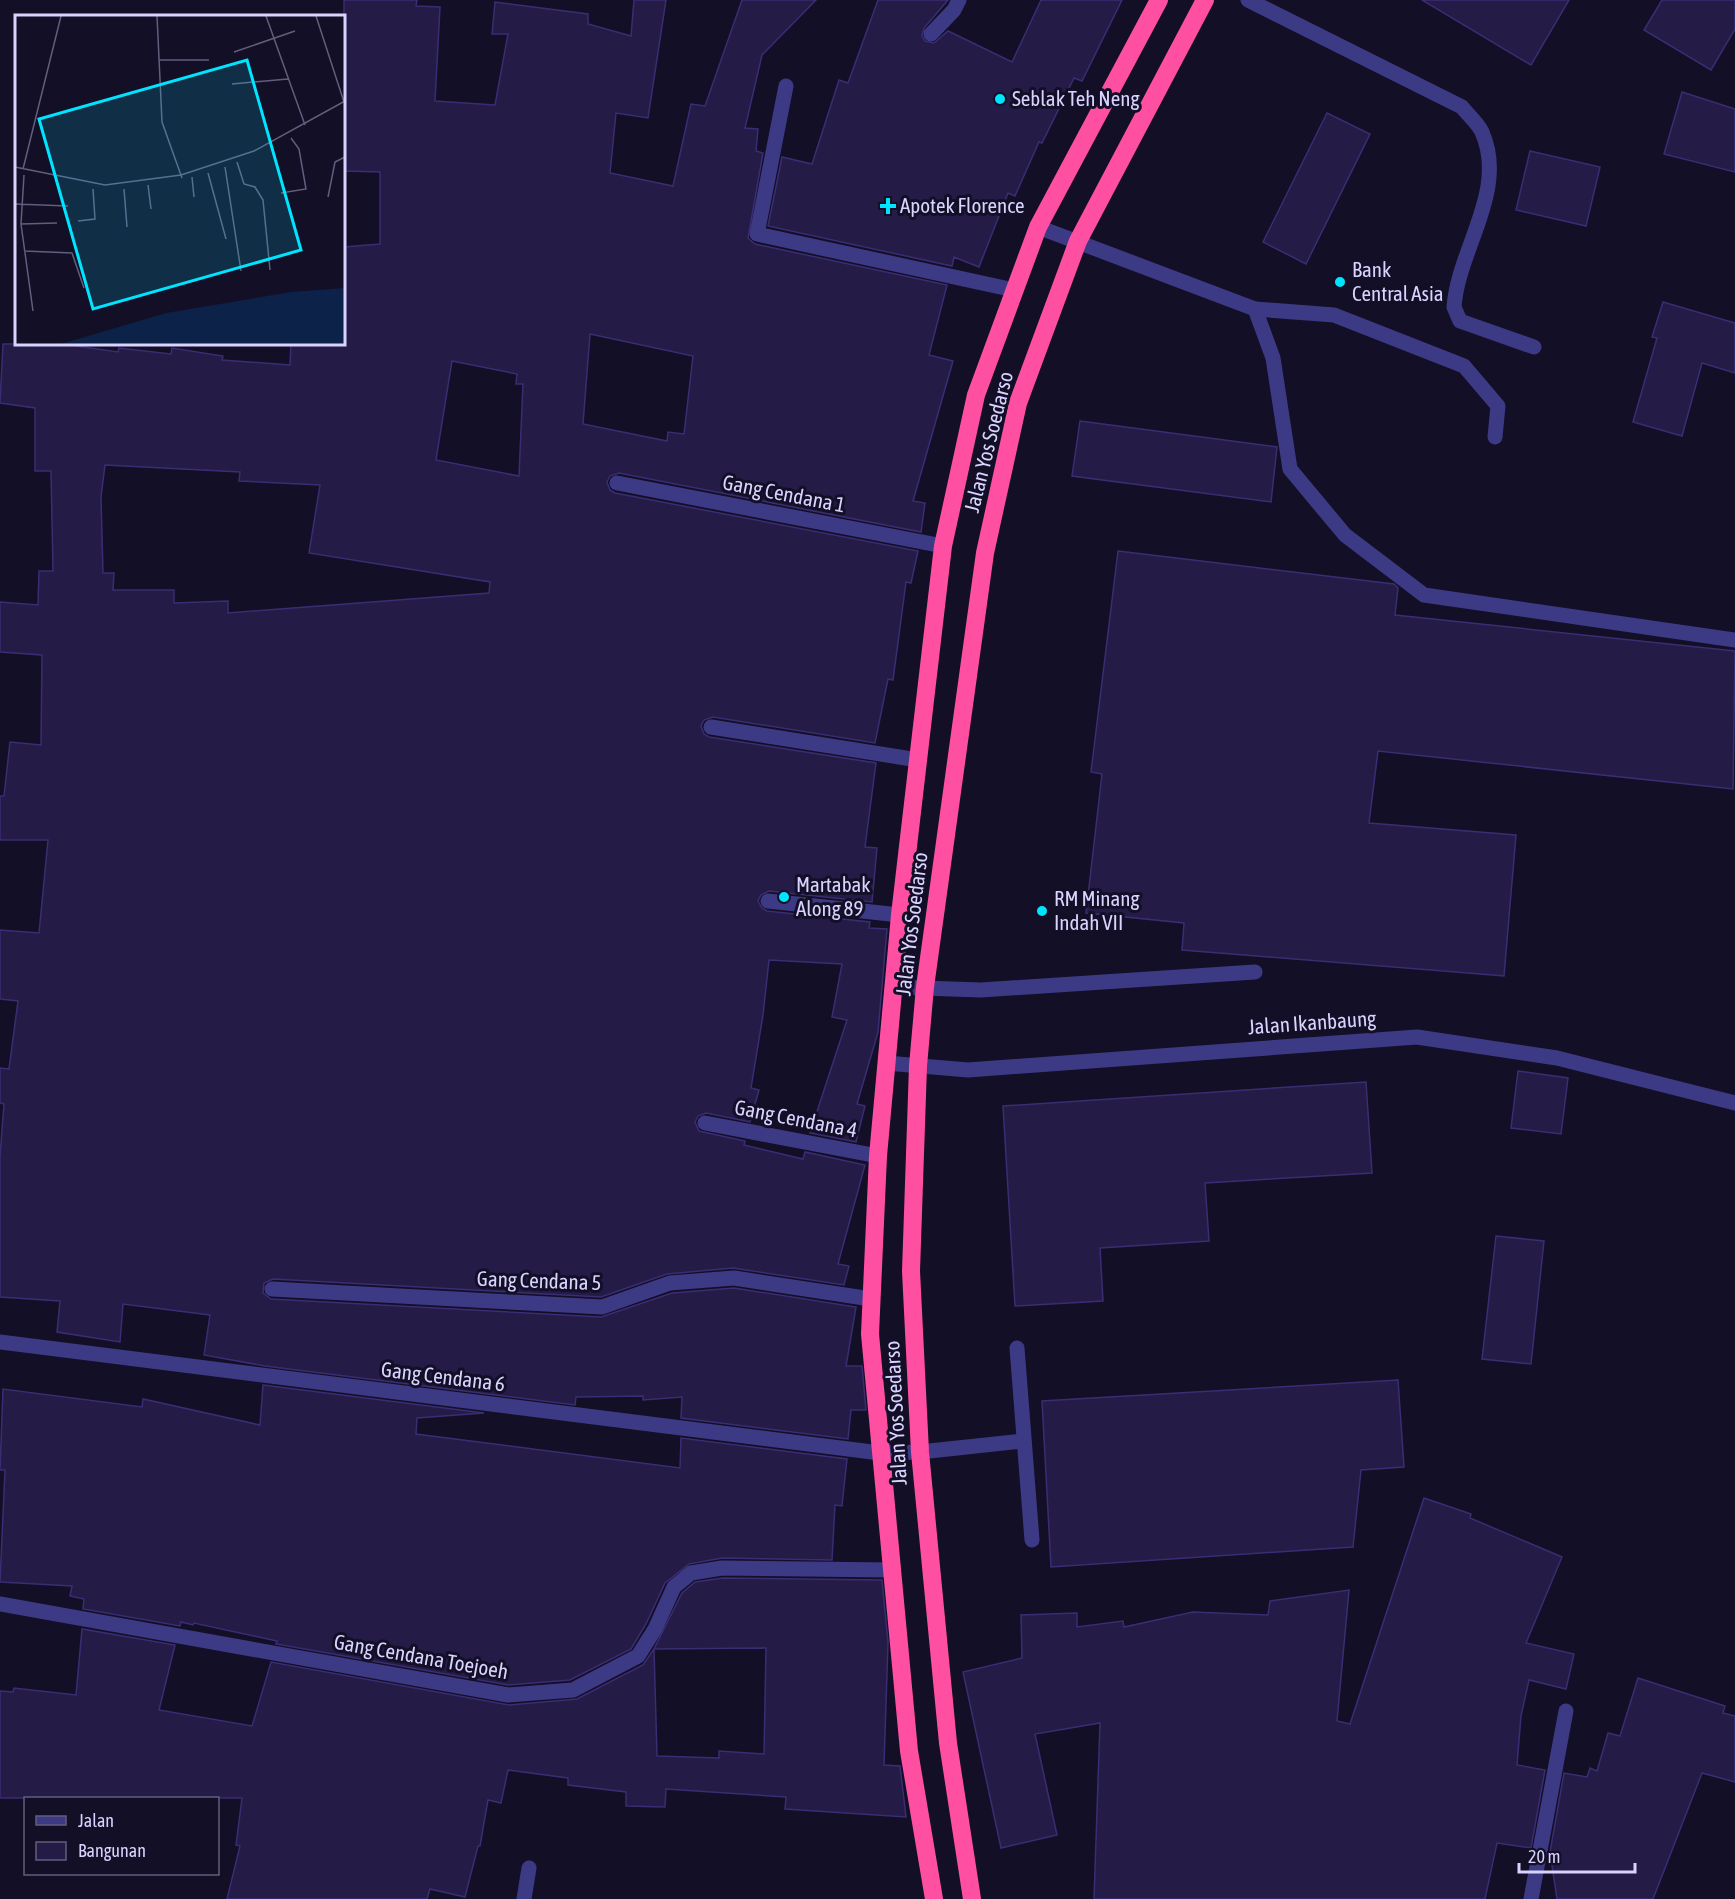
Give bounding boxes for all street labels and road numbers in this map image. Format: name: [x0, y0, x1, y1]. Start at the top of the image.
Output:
street label: Jalan Yos Soedarso: [959, 369, 1017, 515]
street label: Gang Cendana 1: [721, 469, 848, 517]
street label: Jalan Yos Soedarso: [890, 851, 932, 997]
street label: Jalan Ikanbaung: [1247, 1006, 1377, 1038]
street label: Gang Cendana 4: [733, 1094, 860, 1142]
street label: Gang Cendana 5: [476, 1266, 602, 1294]
street label: Jalan Yos Soedarso: [879, 1340, 911, 1486]
street label: Gang Cendana 6: [380, 1357, 507, 1396]
street label: Gang Cendana Toejoeh: [332, 1629, 510, 1683]

